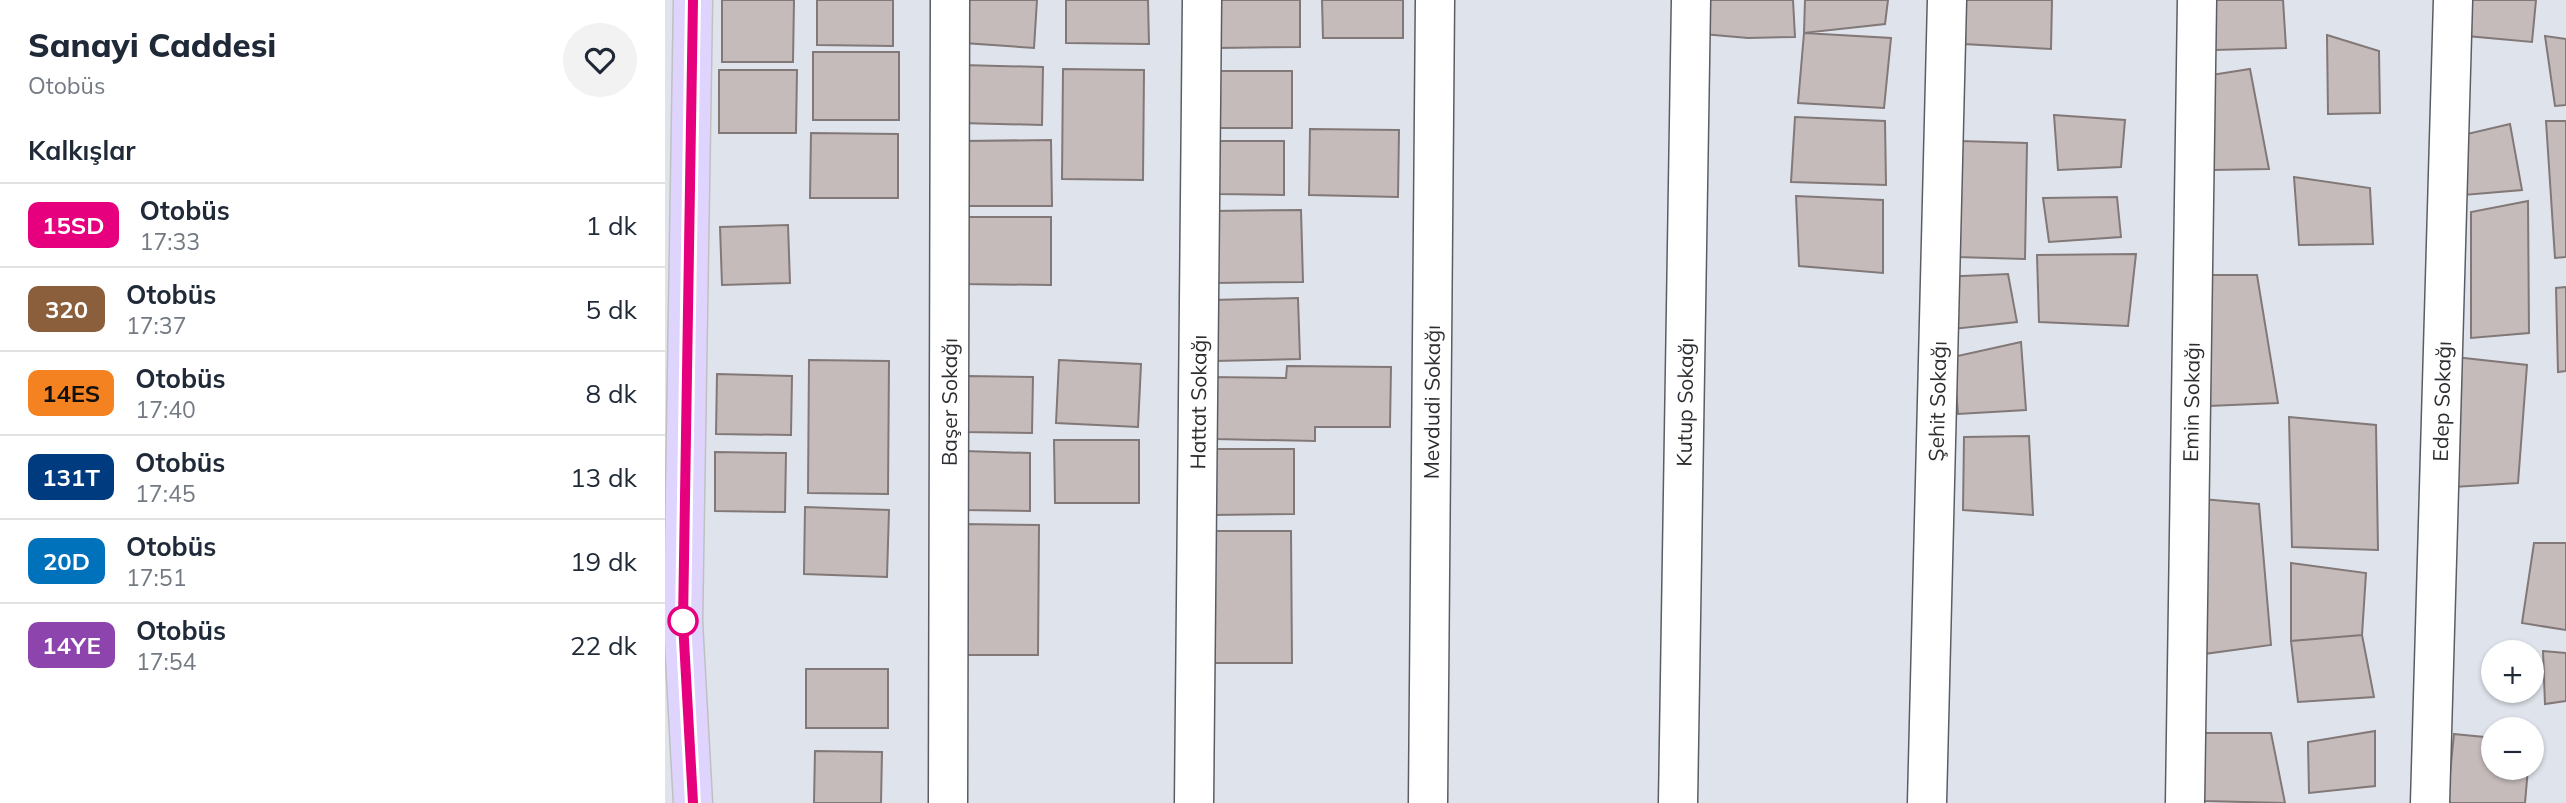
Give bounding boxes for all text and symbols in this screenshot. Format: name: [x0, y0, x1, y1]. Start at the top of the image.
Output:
button: heart: [563, 23, 637, 97]
text: Sanayi Caddesi: [28, 24, 276, 65]
text: Otobüs: [28, 71, 105, 100]
text: Kalkışlar: [28, 134, 136, 167]
text: Otobüs: [140, 194, 230, 227]
text: 1 dk: [586, 209, 637, 242]
text: 15SD: [42, 210, 105, 240]
text: 17:33: [140, 227, 200, 256]
text: Otobüs: [126, 278, 216, 311]
text: 5 dk: [586, 293, 637, 326]
text: 320: [45, 294, 88, 324]
text: 17:37: [126, 311, 186, 340]
street label: Mevdudi Sokağı: [1418, 325, 1445, 479]
street label: Hattat Sokağı: [1184, 335, 1212, 469]
street label: Kutup Sokağı: [1670, 337, 1699, 467]
street label: Başer Sokağı: [936, 338, 962, 466]
street label: Şehit Sokağı: [1923, 340, 1952, 462]
street label: Edep Sokağı: [2427, 341, 2456, 462]
street label: Emin Sokağı: [2177, 342, 2205, 462]
text: Otobüs: [135, 362, 226, 395]
text: 8 dk: [586, 377, 637, 410]
text: 14ES: [42, 378, 100, 408]
text: 17:40: [135, 395, 196, 424]
text: Otobüs: [135, 446, 225, 479]
text: 13 dk: [570, 461, 637, 494]
text: 131T: [42, 462, 100, 492]
text: 17:45: [135, 479, 196, 508]
text: Otobüs: [126, 530, 216, 563]
text: 19 dk: [570, 545, 637, 578]
text: 20D: [43, 546, 90, 576]
text: 17:51: [126, 563, 186, 592]
unlabelled marker: [668, 606, 698, 636]
text: Otobüs: [136, 614, 226, 647]
text: 22 dk: [570, 629, 637, 662]
text: 14YE: [42, 630, 101, 660]
map controls: [2481, 640, 2544, 780]
button: +: [2481, 640, 2544, 703]
text: 17:54: [136, 647, 196, 676]
button: −: [2481, 717, 2544, 780]

